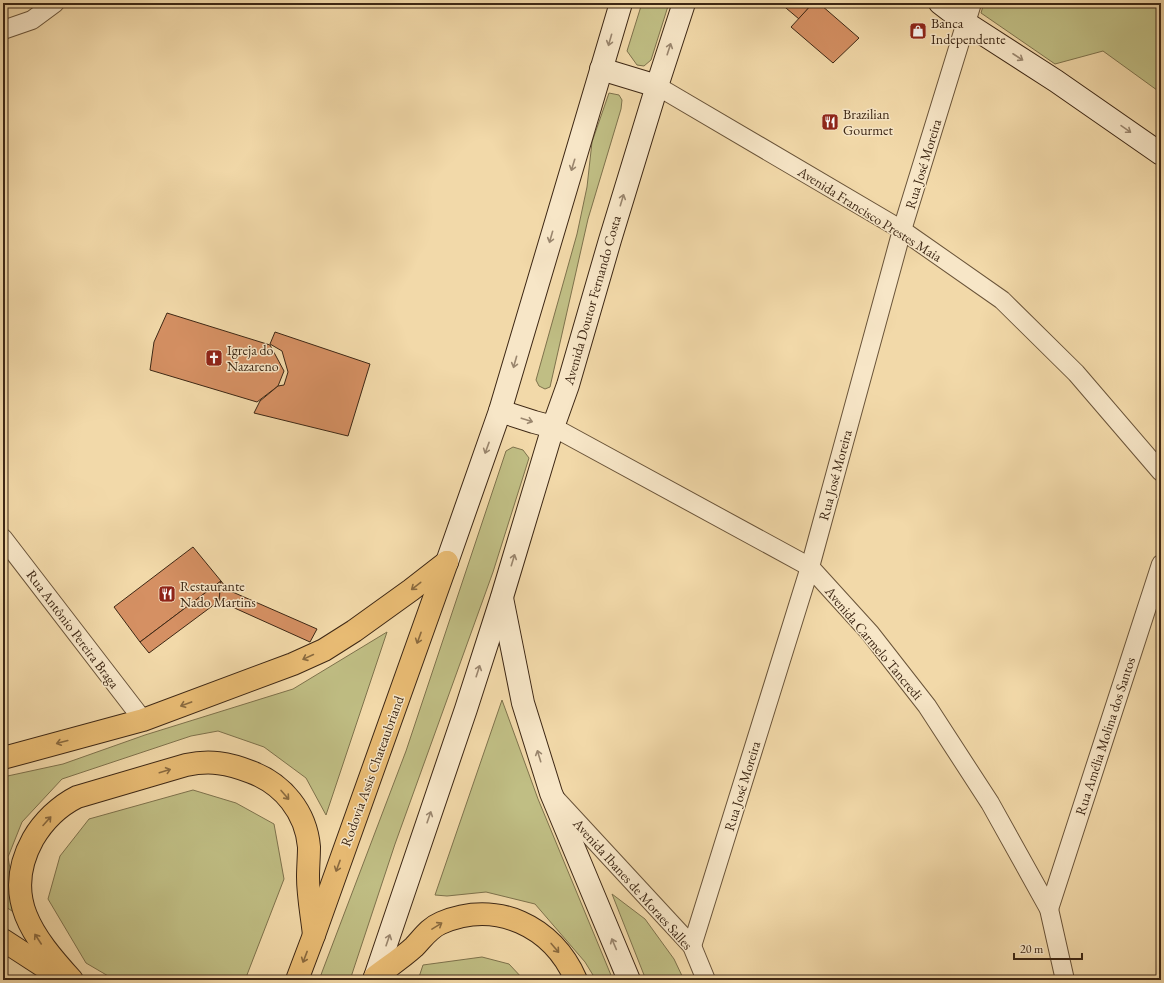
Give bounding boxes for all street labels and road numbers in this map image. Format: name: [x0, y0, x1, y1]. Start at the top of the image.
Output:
street label: Rua José Moreira: [901, 116, 945, 211]
street label: Avenida Francisco Prestes Maia: [794, 162, 946, 266]
street label: Avenida Doutor Fernando Costa: [559, 213, 625, 388]
street label: Rua José Moreira: [814, 427, 856, 522]
street label: Rua Antônio Pereira Braga: [22, 566, 124, 692]
street label: Avenida Carmelo Tancredi: [821, 582, 927, 704]
street label: Rua Amélia Molina dos Santos: [1071, 654, 1139, 817]
street label: Rodovia Assis Chateaubriand: [336, 692, 408, 849]
street label: Rua José Moreira: [720, 738, 764, 833]
street label: Avenida Ibanes de Moraes Salles: [569, 814, 697, 954]

